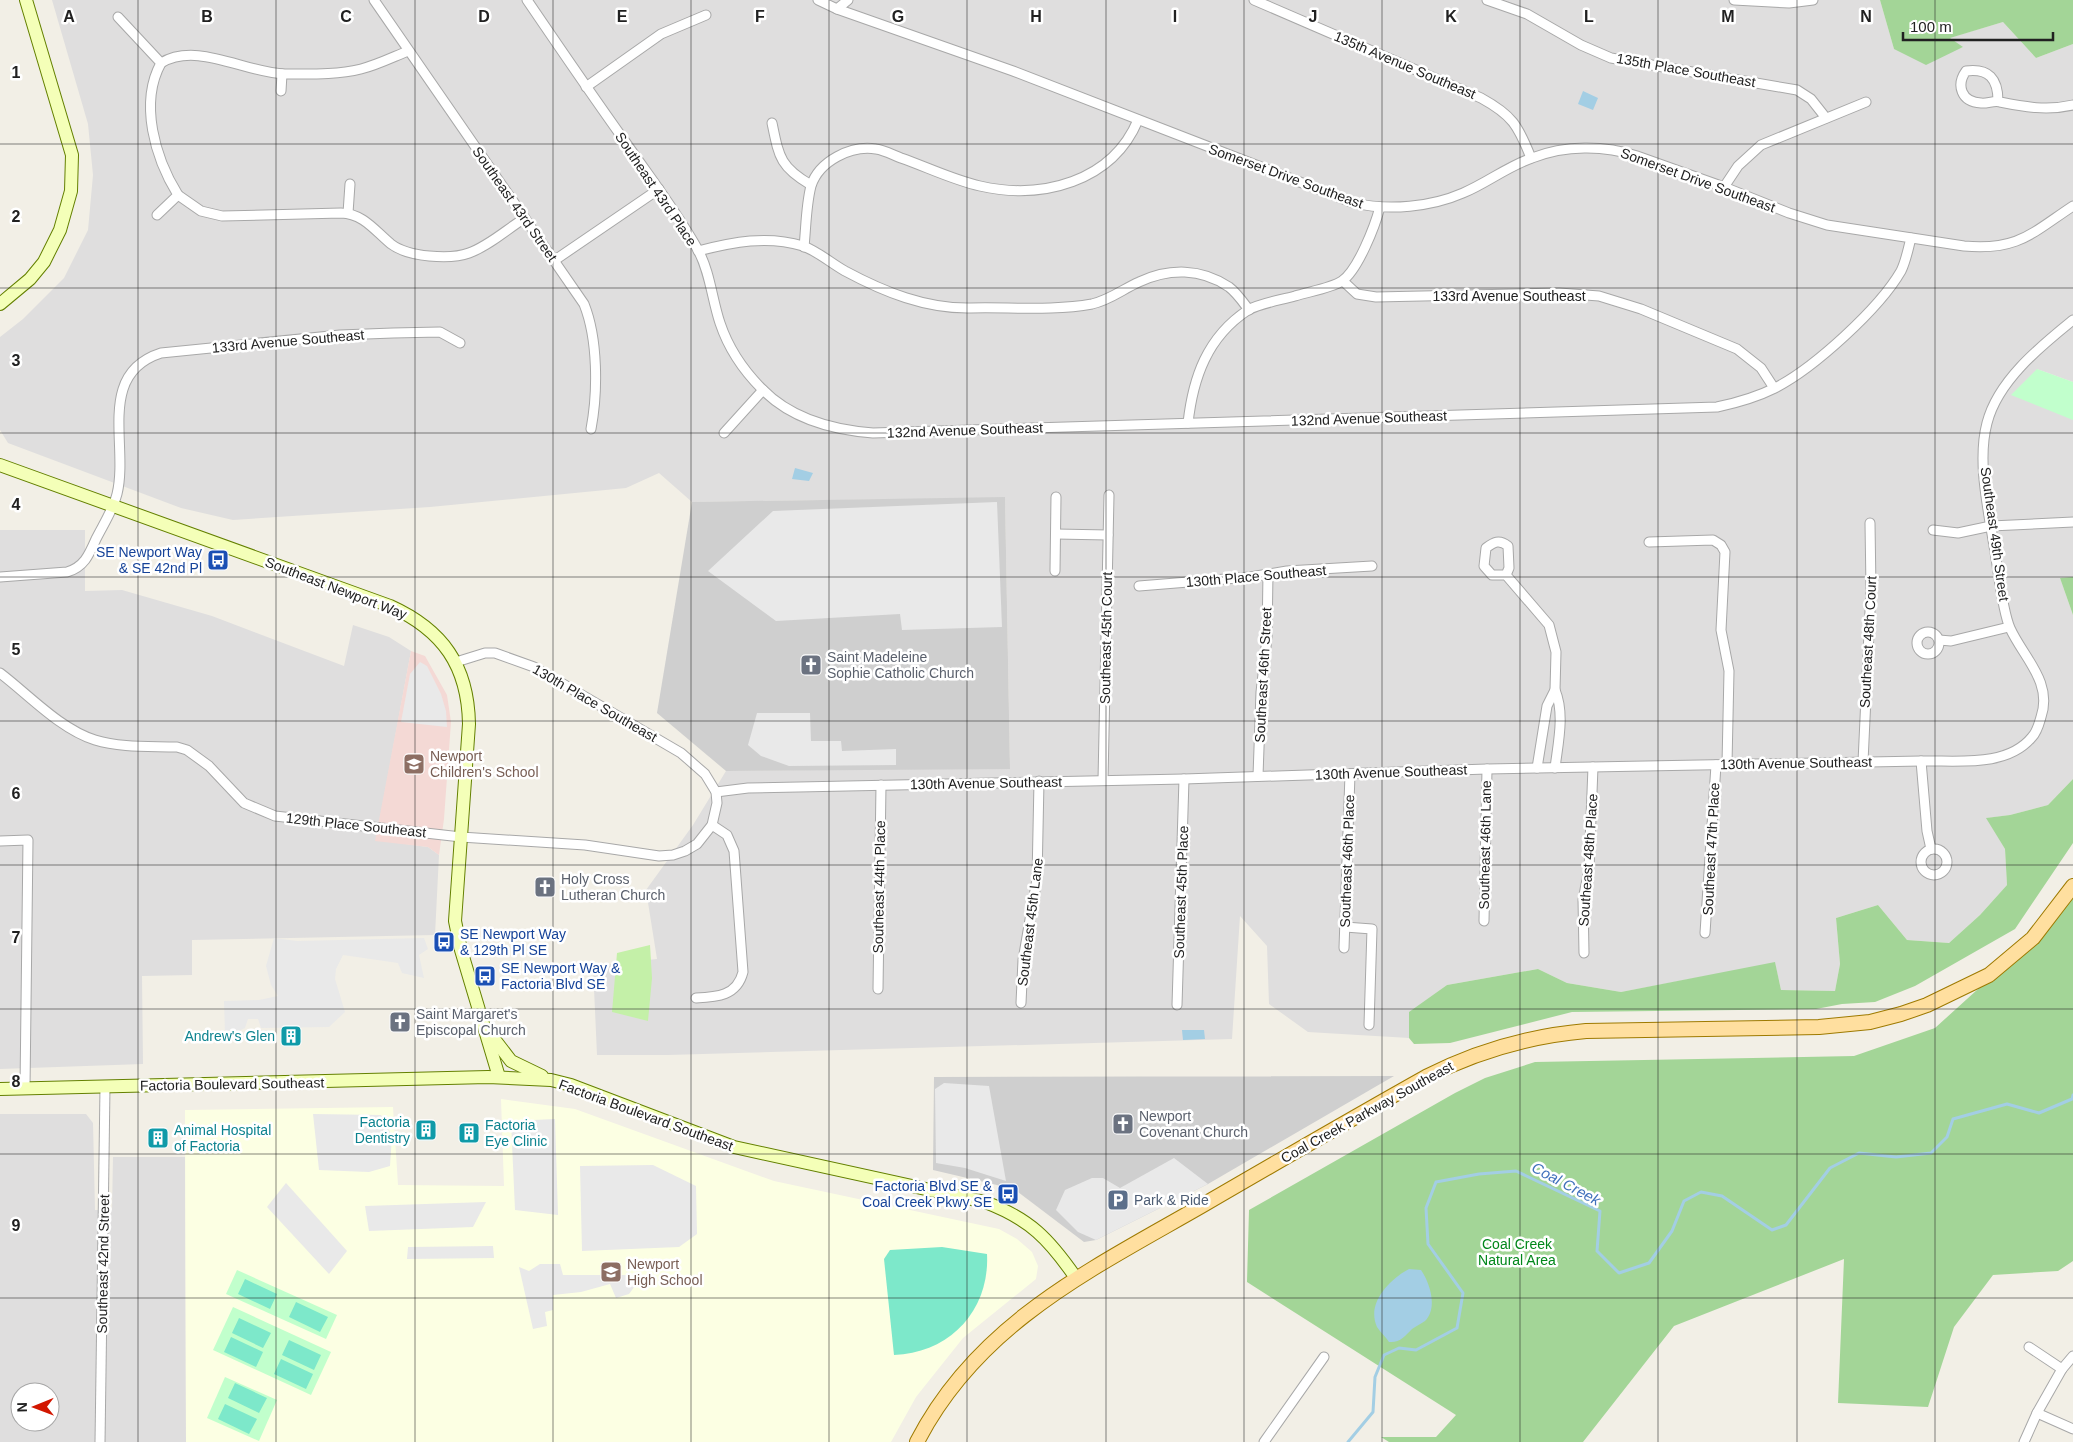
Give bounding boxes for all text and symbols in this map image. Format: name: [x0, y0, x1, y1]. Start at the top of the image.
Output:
text: A: [63, 8, 75, 25]
text: B: [201, 8, 213, 25]
text: C: [340, 8, 352, 25]
text: D: [478, 8, 490, 25]
text: E: [617, 8, 628, 25]
text: F: [755, 8, 765, 25]
text: G: [892, 8, 904, 25]
text: H: [1030, 8, 1042, 25]
text: I: [1173, 8, 1177, 25]
text: J: [1309, 8, 1317, 25]
text: K: [1445, 8, 1457, 25]
text: L: [1584, 8, 1594, 25]
text: M: [1721, 8, 1735, 25]
text: N: [1860, 8, 1872, 25]
scale bar: [1903, 10, 2053, 42]
text: 100 m: [1910, 18, 1952, 35]
street label: 135th Avenue Southeast: [1332, 28, 1478, 102]
street label: 135th Place Southeast: [1615, 50, 1757, 90]
text: 1: [12, 64, 21, 81]
street label: Southeast 43rd Place: [612, 129, 700, 249]
street label: Somerset Drive Southeast: [1206, 141, 1366, 211]
street label: Southeast 43rd Street: [469, 144, 561, 264]
street label: Somerset Drive Southeast: [1618, 145, 1778, 215]
text: 2: [12, 208, 21, 225]
street label: 133rd Avenue Southeast: [1432, 288, 1586, 304]
street label: 133rd Avenue Southeast: [211, 326, 365, 356]
text: 3: [12, 352, 21, 369]
street label: 132nd Avenue Southeast: [1291, 407, 1447, 429]
street label: 132nd Avenue Southeast: [887, 419, 1043, 441]
street label: Southeast 49th Street: [1978, 466, 2012, 602]
text: 4: [12, 496, 21, 513]
place label: SE Newport Way & SE 42nd Pl: [96, 544, 202, 576]
bus stop icon: SE Newport Way & SE 42nd Pl: [206, 548, 230, 572]
street label: Southeast Newport Way: [263, 554, 409, 622]
street label: 130th Place Southeast: [1185, 562, 1327, 590]
street label: Southeast 45th Court: [1097, 572, 1115, 704]
street label: Southeast 48th Court: [1857, 575, 1879, 708]
street label: Southeast 46th Street: [1251, 607, 1275, 743]
text: 5: [12, 641, 21, 658]
place label: Saint Madeleine Sophie Catholic Church: [827, 649, 974, 681]
church icon: Saint Madeleine Sophie Catholic Church: [799, 653, 823, 677]
street label: 130th Place Southeast: [530, 661, 660, 745]
place label: Newport Children's School: [430, 748, 539, 780]
school or university icon: Newport Children's School: [402, 752, 426, 776]
street label: 130th Avenue Southeast: [1720, 754, 1872, 772]
street label: 130th Avenue Southeast: [1315, 761, 1467, 783]
street label: 130th Avenue Southeast: [910, 774, 1062, 792]
street label: Southeast 46th Lane: [1476, 780, 1494, 910]
street label: Southeast 47th Place: [1700, 782, 1722, 916]
text: 6: [12, 785, 21, 802]
street label: Southeast 48th Place: [1575, 793, 1601, 927]
street label: Southeast 46th Place: [1337, 794, 1357, 928]
street label: 129th Place Southeast: [285, 810, 427, 840]
street label: Southeast 44th Place: [870, 820, 888, 954]
street label: Southeast 45th Place: [1171, 825, 1191, 959]
street label: Southeast 45th Lane: [1014, 857, 1046, 987]
place label: Holy Cross Lutheran Church: [561, 871, 665, 903]
church icon: Holy Cross Lutheran Church: [533, 875, 557, 899]
place label: SE Newport Way & 129th Pl SE: [460, 926, 566, 958]
text: 7: [12, 929, 21, 946]
bus stop icon: SE Newport Way & 129th Pl SE: [432, 930, 456, 954]
place label: SE Newport Way & Factoria Blvd SE: [501, 960, 621, 992]
bus stop icon: SE Newport Way & Factoria Blvd SE: [473, 964, 497, 988]
place label: Saint Margaret's Episcopal Church: [416, 1006, 526, 1038]
church icon: Saint Margaret's Episcopal Church: [388, 1010, 412, 1034]
building icon: Andrew's Glen: [279, 1024, 303, 1048]
place label: Andrew's Glen: [184, 1028, 275, 1044]
street label: Coal Creek Parkway Southeast: [1278, 1058, 1456, 1166]
text: 8: [12, 1073, 21, 1090]
street label: Factoria Boulevard Southeast: [140, 1074, 324, 1094]
street label: Factoria Boulevard Southeast: [557, 1076, 735, 1154]
place label: Newport Covenant Church: [1139, 1108, 1248, 1140]
church icon: Newport Covenant Church: [1111, 1112, 1135, 1136]
place label: Factoria Dentistry: [355, 1114, 410, 1146]
place label: Factoria Eye Clinic: [485, 1117, 547, 1149]
building icon: Factoria Dentistry: [414, 1118, 438, 1142]
building icon: Factoria Eye Clinic: [457, 1121, 481, 1145]
place label: Animal Hospital of Factoria: [174, 1122, 271, 1154]
building icon: Animal Hospital of Factoria: [146, 1126, 170, 1150]
water label: Coal Creek: [1529, 1158, 1605, 1209]
place label: Factoria Blvd SE & Coal Creek Pkwy SE: [862, 1178, 993, 1210]
bus stop icon: Factoria Blvd SE & Coal Creek Pkwy SE: [996, 1182, 1020, 1206]
parking icon: Park & Ride: [1106, 1188, 1130, 1212]
place label: Park & Ride: [1134, 1192, 1209, 1208]
street label: Southeast 42nd Street: [94, 1194, 112, 1334]
text: 9: [12, 1217, 21, 1234]
park label: Coal Creek Natural Area: [1478, 1236, 1556, 1268]
place label: Newport High School: [627, 1256, 703, 1288]
school or university icon: Newport High School: [599, 1260, 623, 1284]
north arrow: [10, 1382, 60, 1432]
text: N: [14, 1402, 30, 1412]

